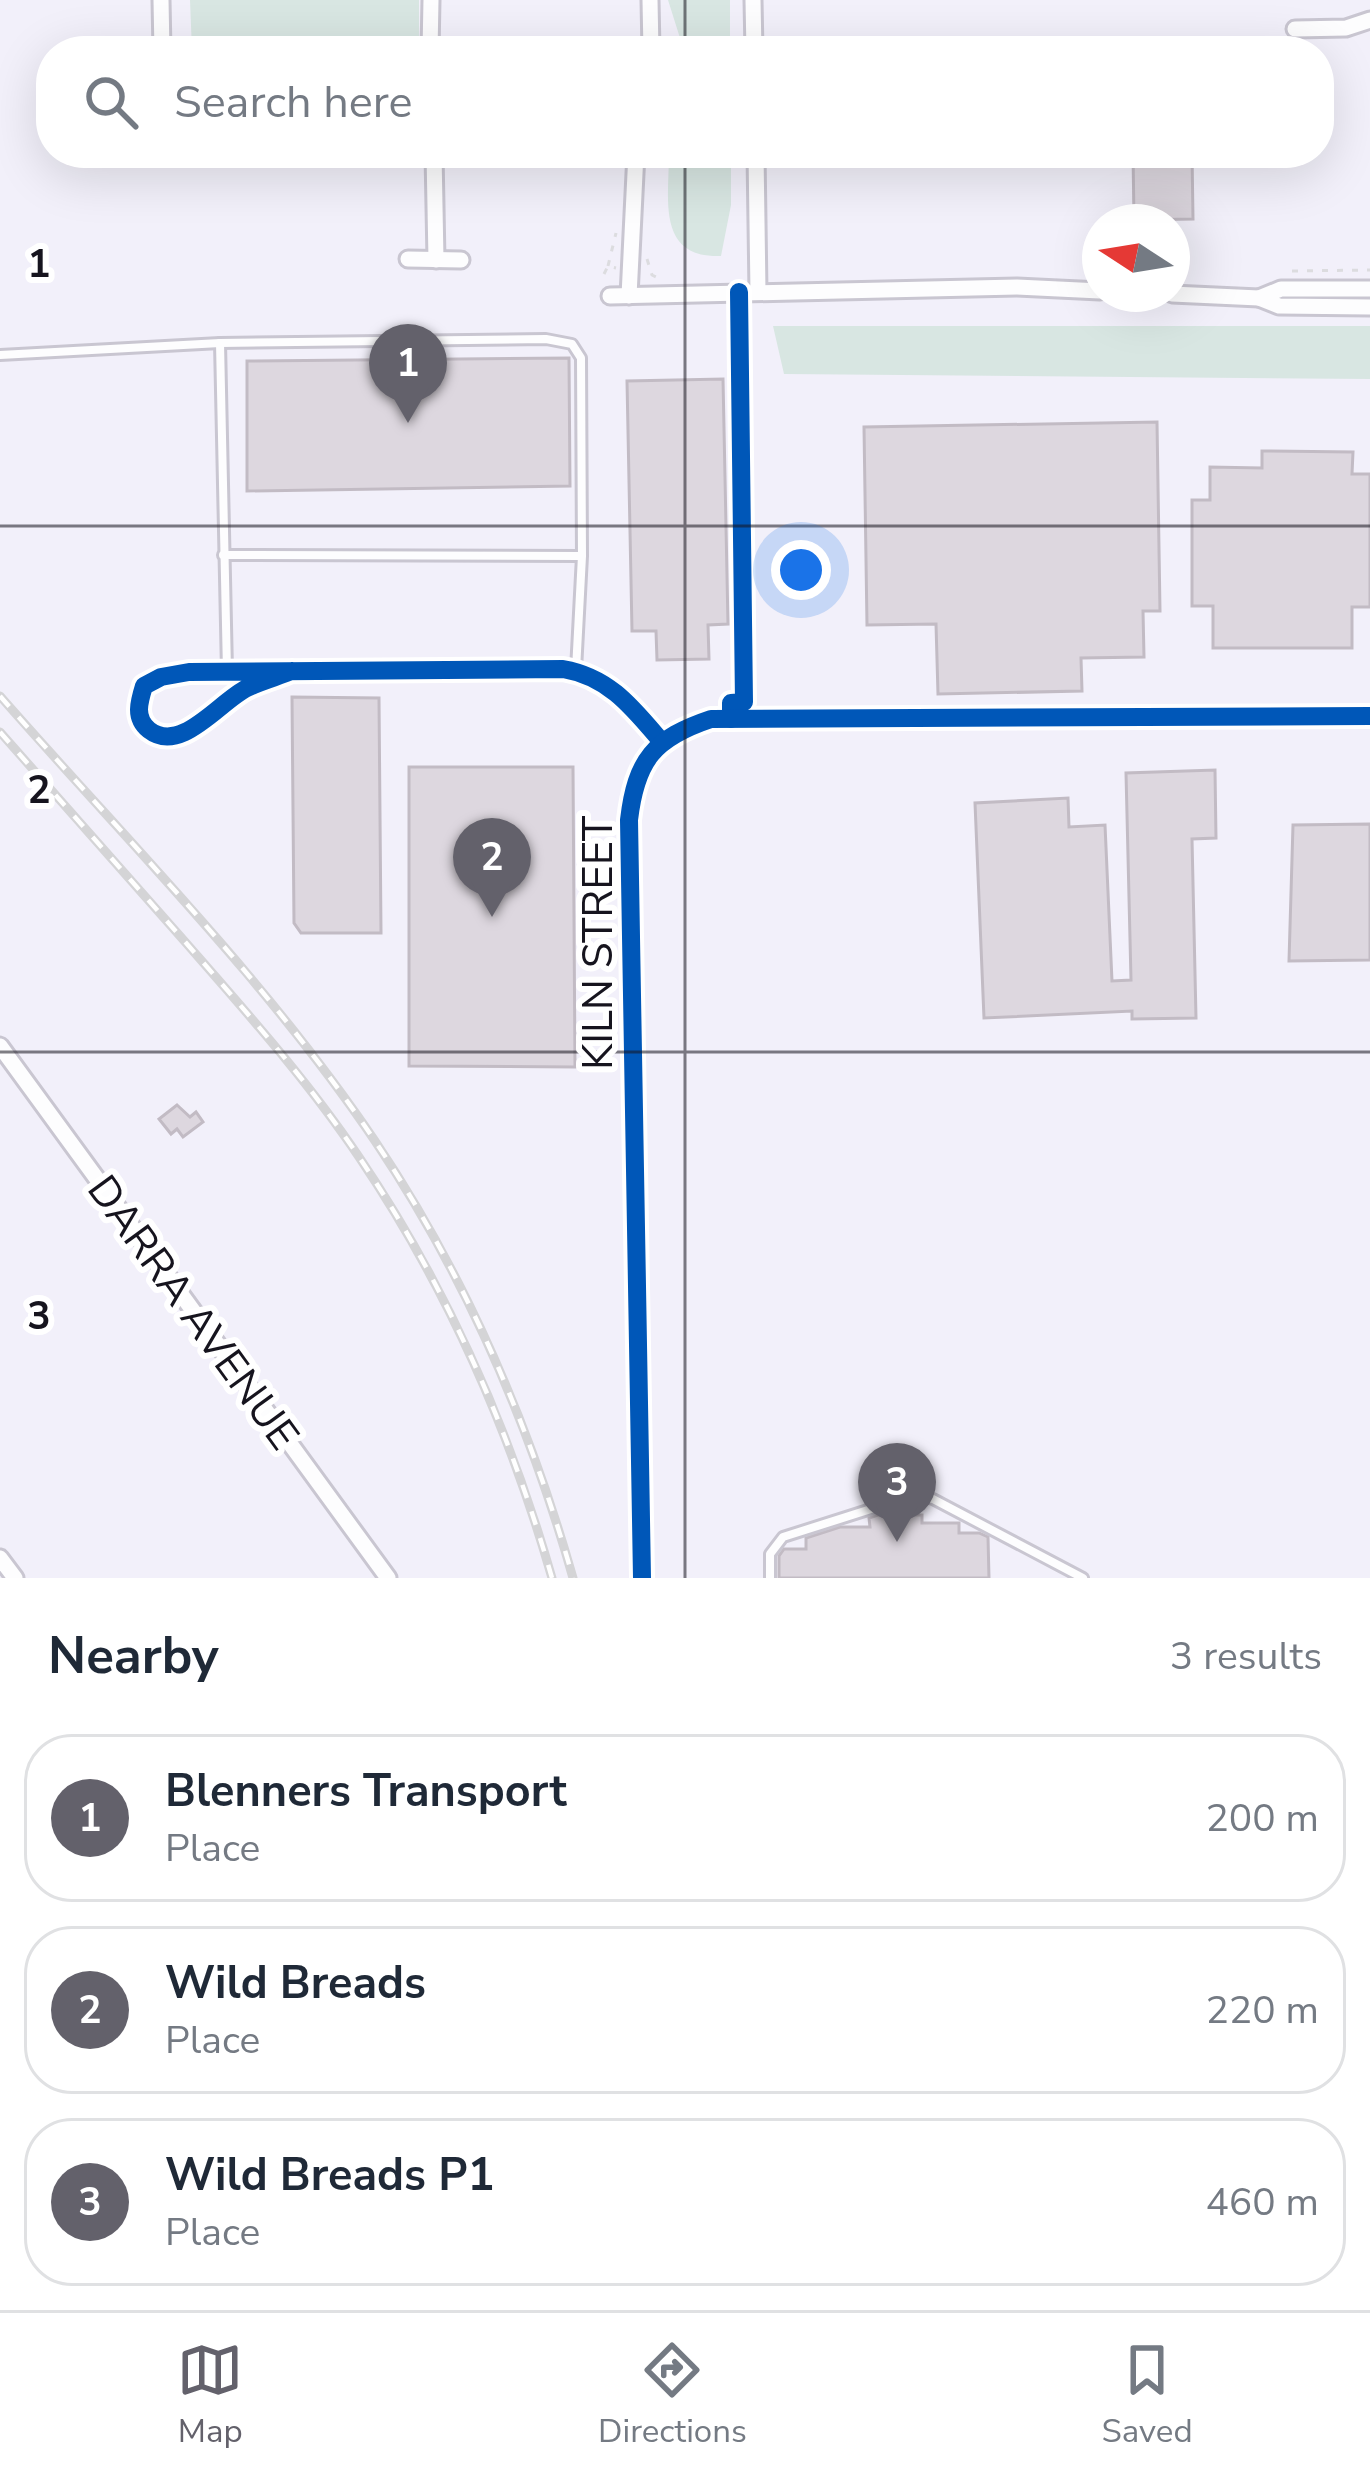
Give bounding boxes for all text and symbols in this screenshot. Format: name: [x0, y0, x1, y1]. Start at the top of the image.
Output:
search box: [36, 36, 1334, 168]
icon: search: [78, 69, 144, 135]
text: Search here: [174, 72, 413, 133]
north arrow: [1082, 204, 1190, 312]
text: 1: [27, 238, 51, 291]
pin: 1: [369, 324, 447, 423]
your location: [771, 540, 831, 600]
text: 2: [27, 764, 51, 817]
street label: KILN STREET: [570, 815, 627, 1070]
pin: 2: [453, 818, 531, 917]
street label: DARRA AVENUE: [74, 1164, 312, 1462]
text: 3: [27, 1290, 51, 1343]
pin: 3: [858, 1443, 936, 1542]
text: Nearby: [48, 1621, 219, 1691]
text: 3 results: [1170, 1630, 1322, 1683]
text: Blenners Transport: [165, 1761, 567, 1822]
text: 1: [78, 1792, 102, 1845]
text: 200 m: [1205, 1792, 1319, 1845]
text: Place: [165, 1822, 260, 1875]
text: Wild Breads: [165, 1953, 426, 2014]
text: 2: [78, 1984, 102, 2037]
text: 220 m: [1205, 1984, 1319, 2037]
text: Place: [165, 2014, 260, 2067]
text: Wild Breads P1: [165, 2145, 495, 2206]
text: 3: [78, 2176, 102, 2229]
text: 460 m: [1205, 2176, 1319, 2229]
text: Place: [165, 2206, 260, 2259]
tab: Map: [177, 2337, 243, 2454]
tab: Directions: [598, 2337, 747, 2454]
tab: Saved: [1101, 2337, 1193, 2454]

